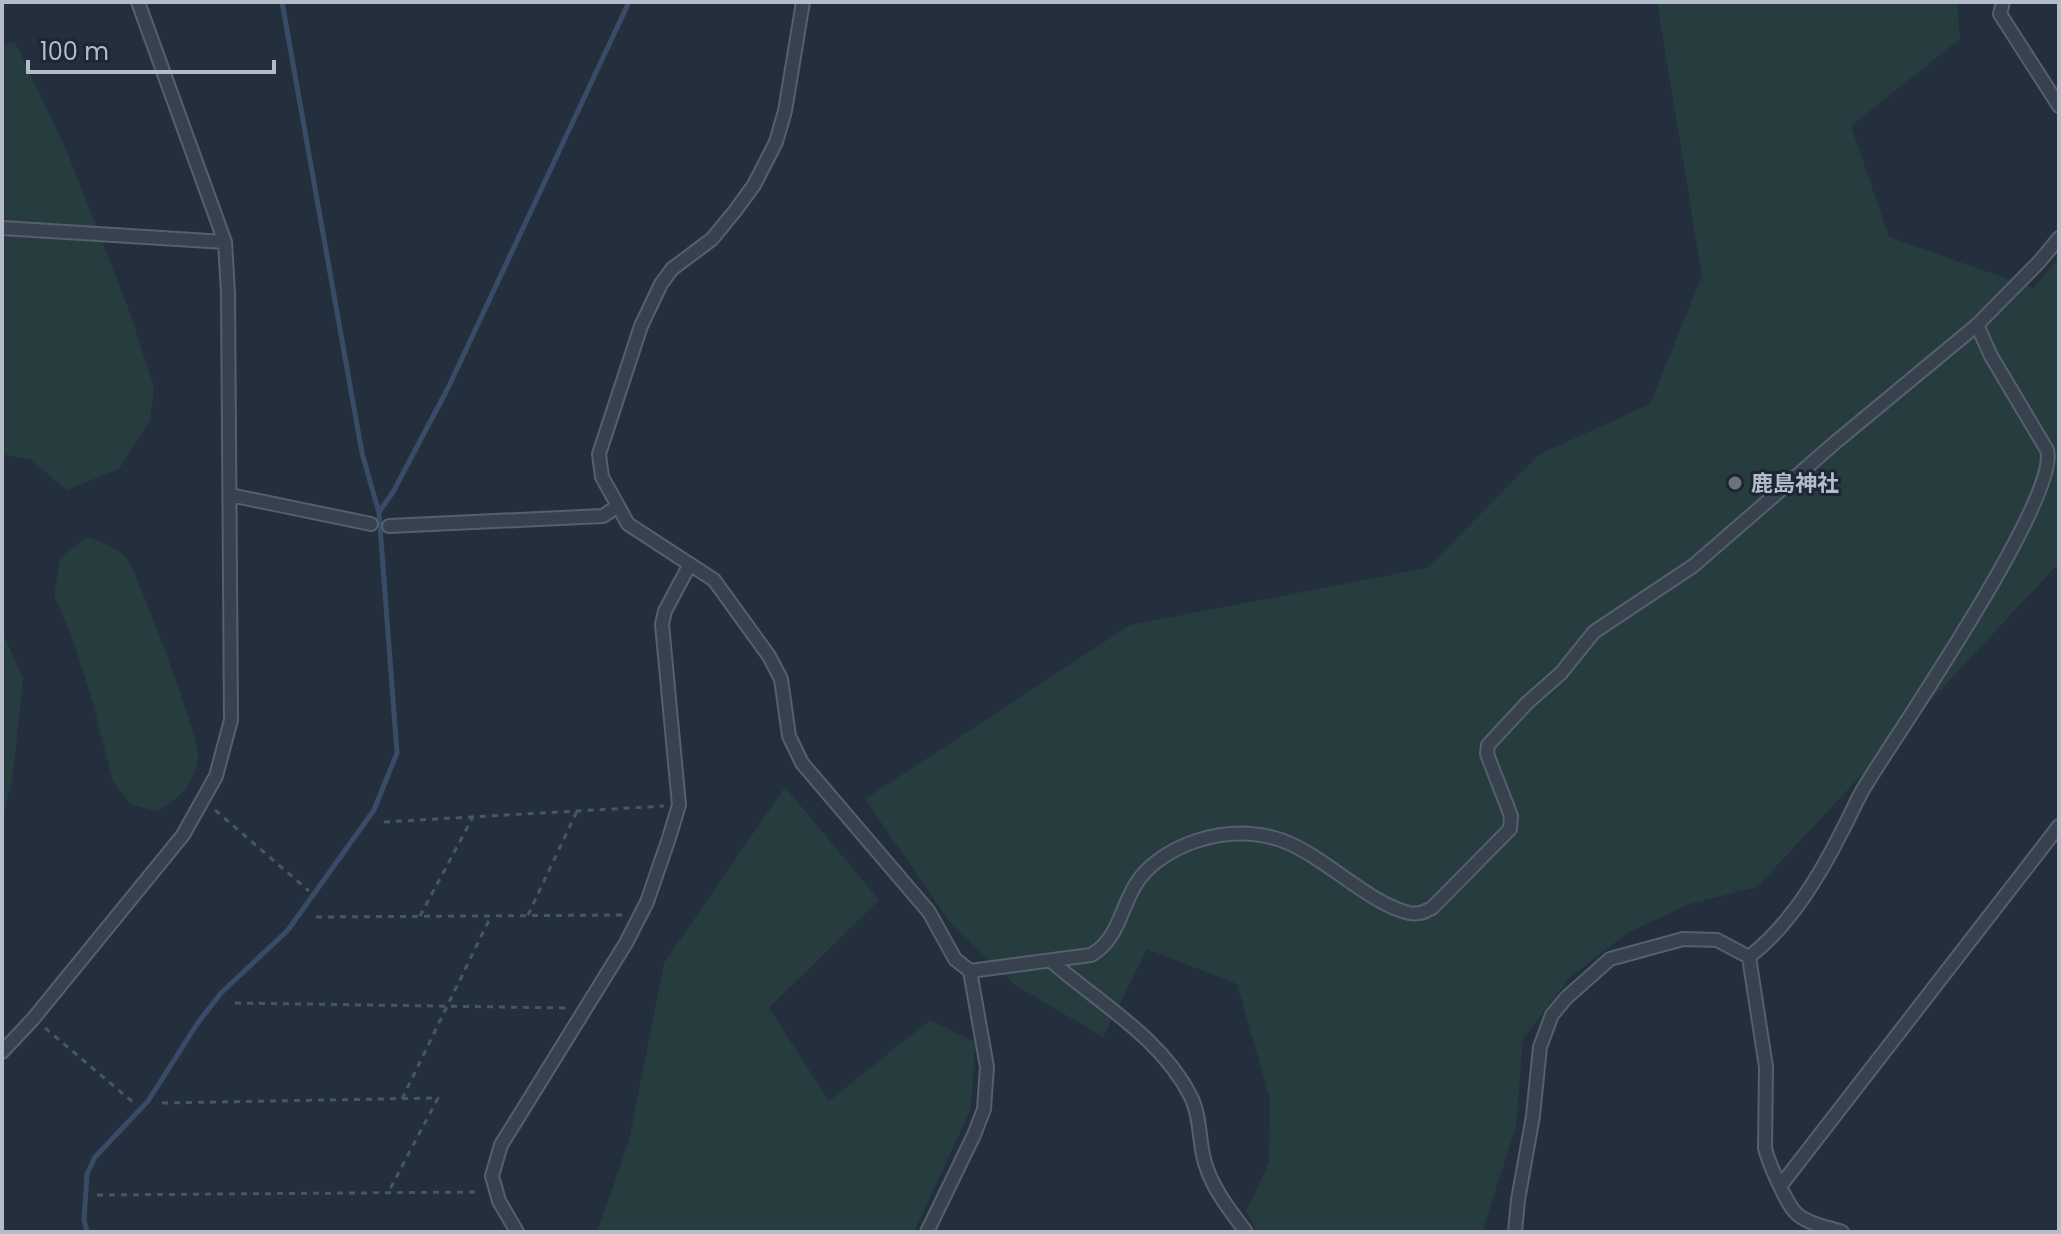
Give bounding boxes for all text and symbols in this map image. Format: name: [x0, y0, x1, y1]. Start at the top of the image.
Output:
scale bar: [28, 24, 274, 74]
text: 100 m: [40, 35, 109, 68]
place label: 鹿島神社: [1751, 468, 1839, 499]
marker: 鹿島神社: [1726, 474, 1744, 492]

